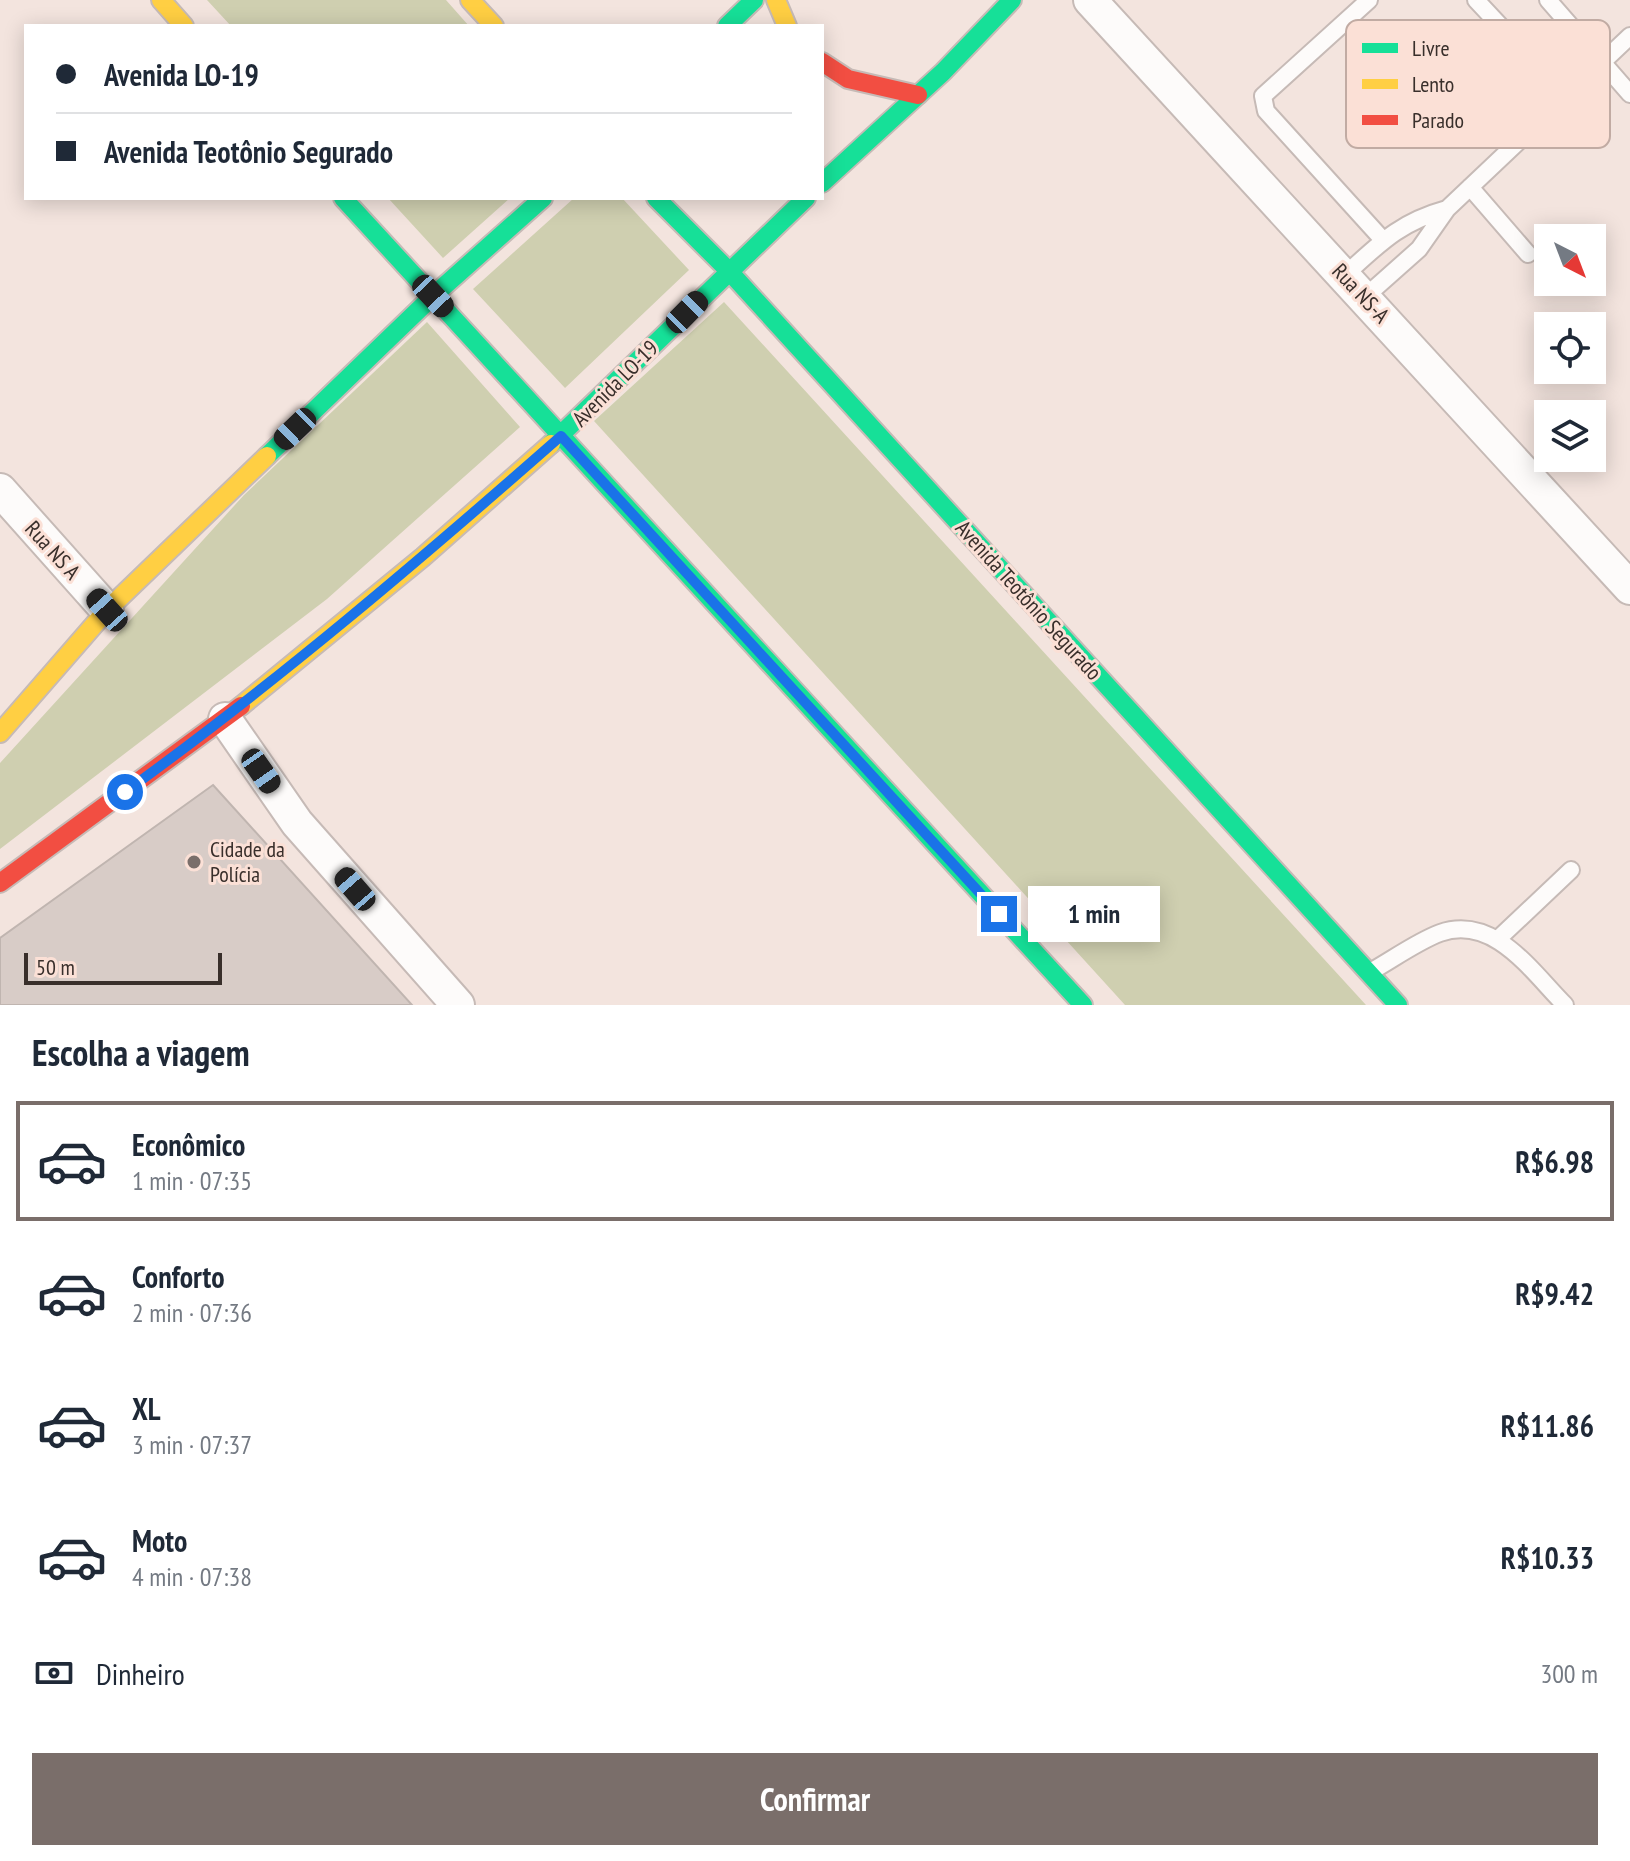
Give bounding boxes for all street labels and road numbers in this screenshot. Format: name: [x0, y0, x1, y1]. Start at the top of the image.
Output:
street label: Rua NS-A: [1326, 257, 1396, 329]
street label: Avenida LO-19: [566, 334, 664, 432]
street label: Avenida Teotônio Segurado: [950, 514, 1108, 686]
street label: Rua NS A: [19, 515, 87, 586]

